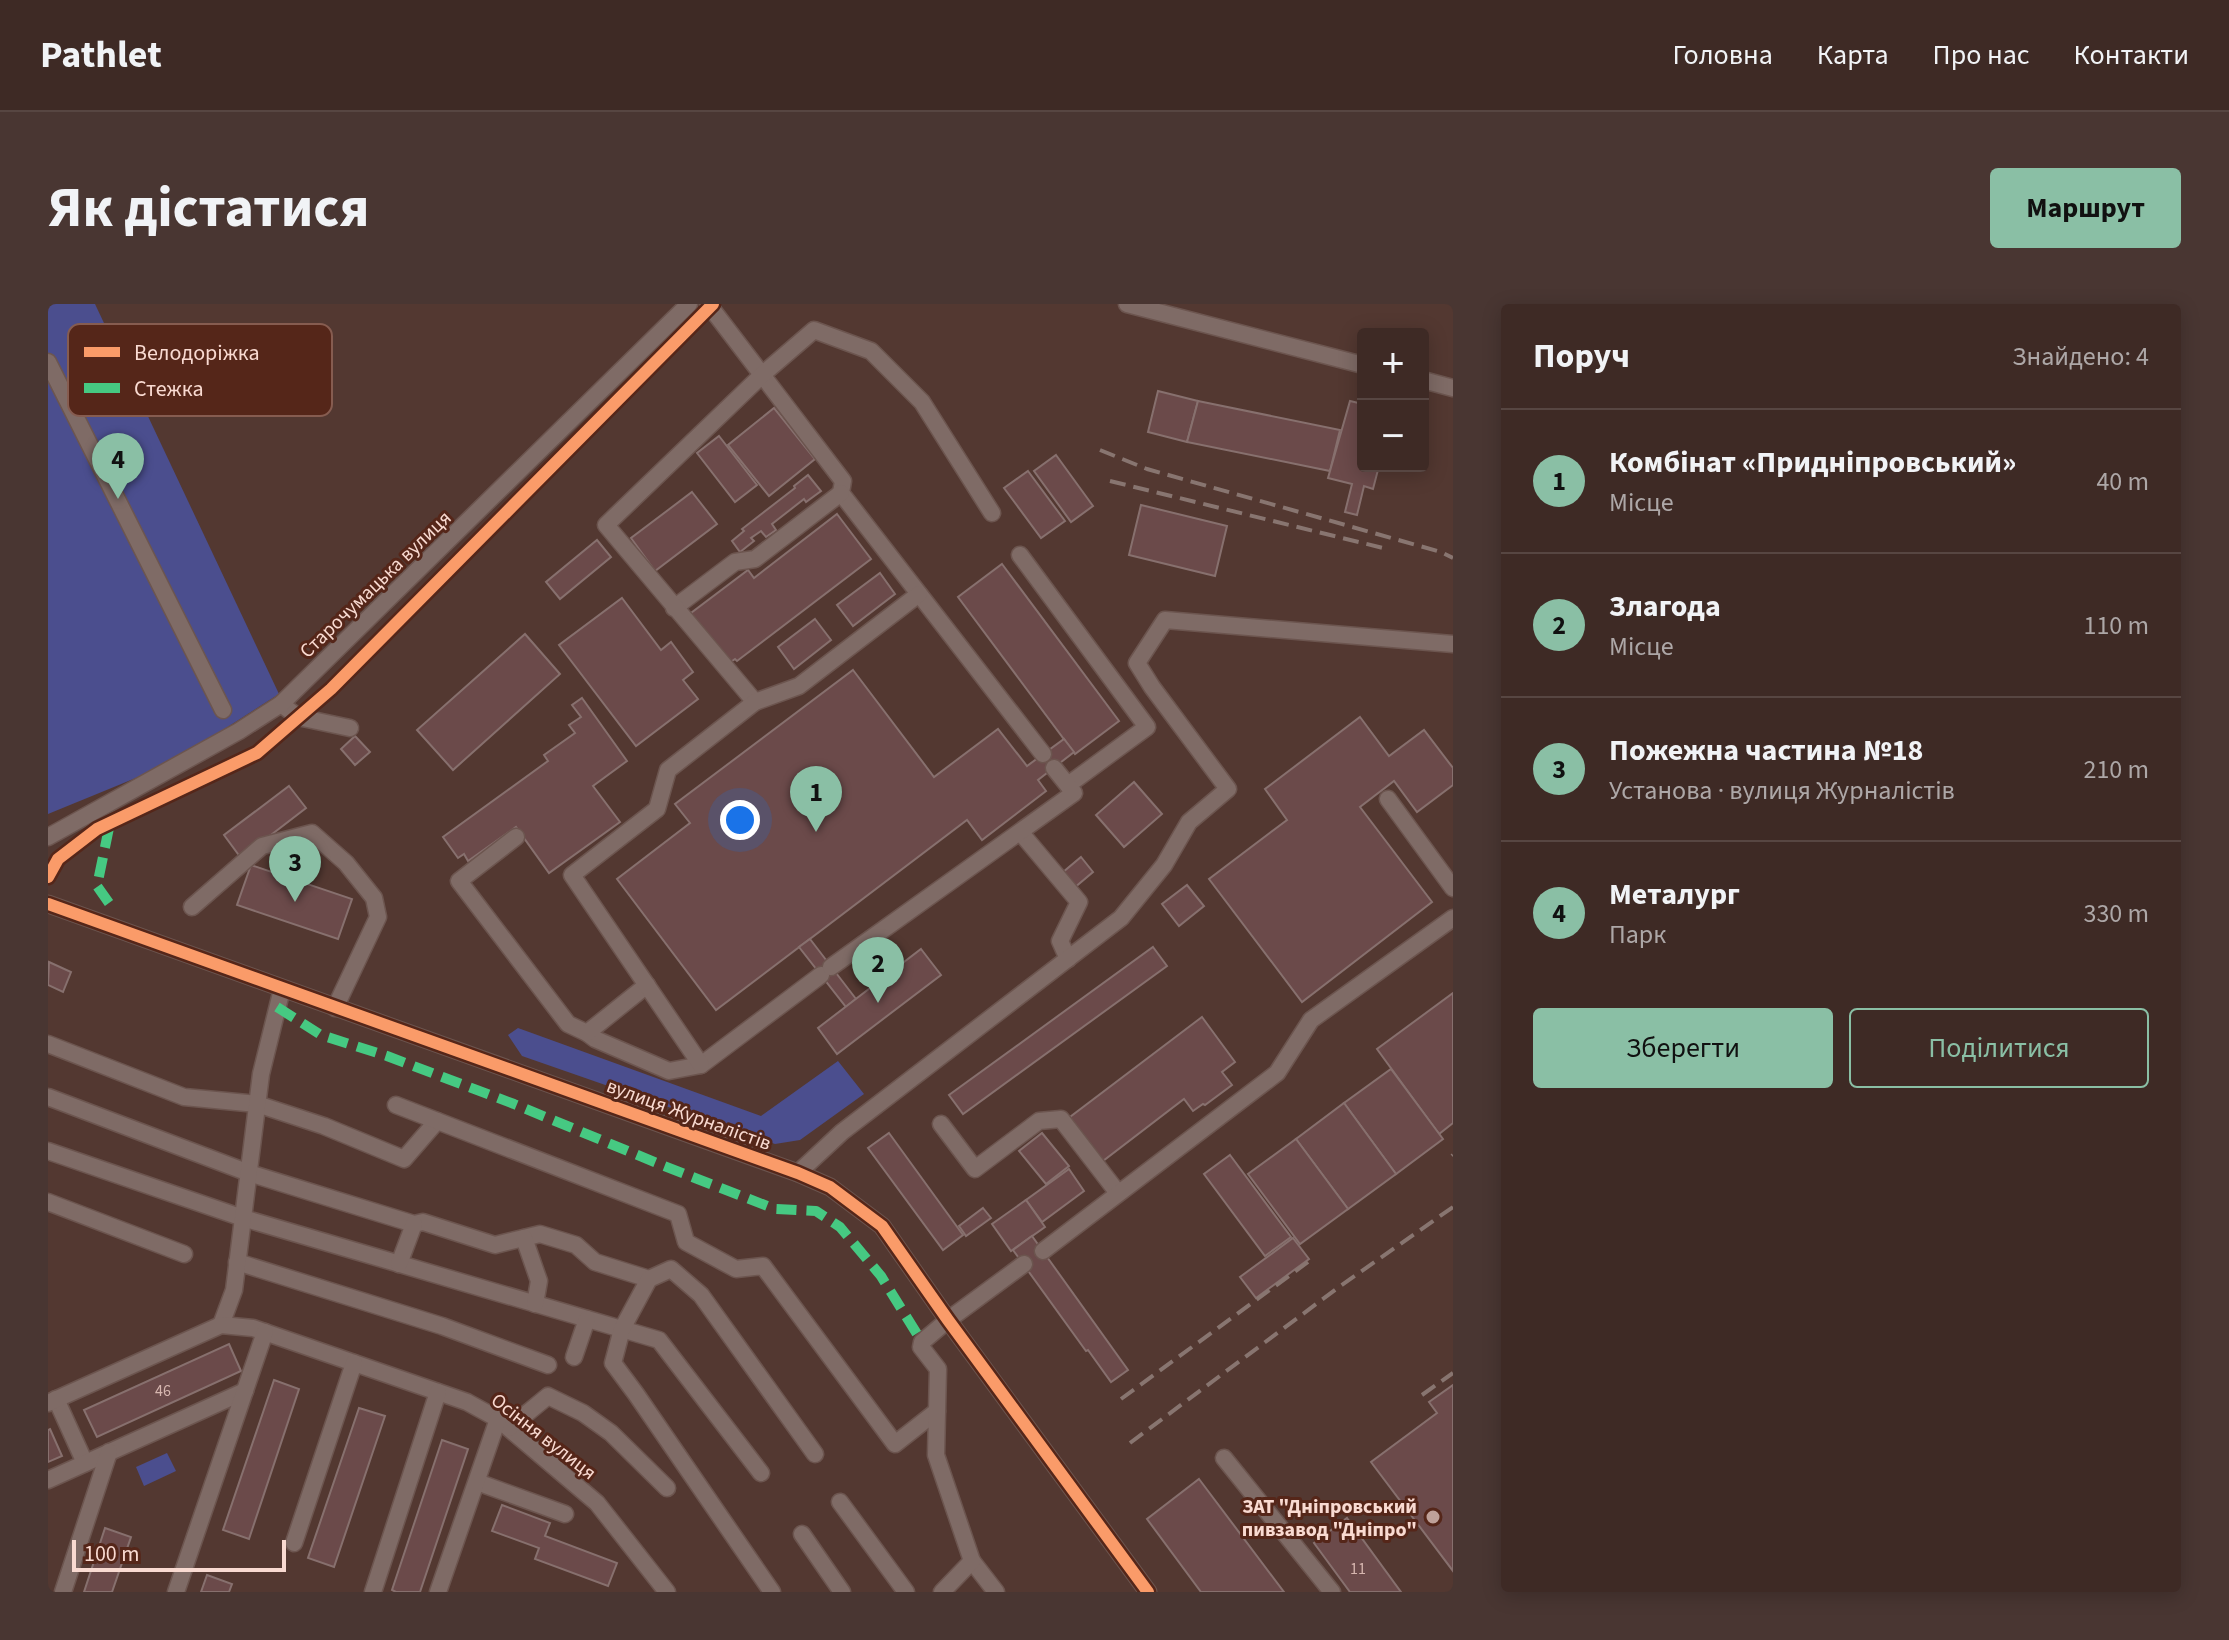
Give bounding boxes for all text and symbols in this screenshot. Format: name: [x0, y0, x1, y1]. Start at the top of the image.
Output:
text: Pathlet: [40, 28, 162, 82]
text: Головна: [1673, 35, 1773, 75]
text: Карта: [1817, 35, 1889, 75]
text: Про нас: [1933, 35, 2030, 75]
text: Контакти: [2074, 35, 2189, 75]
button: Маршрут: [1990, 168, 2181, 248]
text: Як дістатися: [48, 169, 369, 248]
legend: [68, 324, 332, 416]
map controls: [1357, 328, 1429, 472]
button: +: [1357, 328, 1429, 400]
text: Поруч: [1533, 332, 1630, 381]
text: Велодоріжка: [134, 337, 260, 369]
text: Знайдено: 4: [2012, 338, 2149, 375]
text: Стежка: [134, 373, 204, 405]
button: −: [1357, 400, 1429, 472]
pin: 4: [92, 433, 144, 499]
text: Комбінат «Придніпровський»: [1609, 441, 2016, 484]
text: 1: [1552, 463, 1566, 500]
text: 40 m: [2096, 463, 2149, 500]
text: Місце: [1609, 484, 1674, 521]
street label: Старочумацька вулиця: [294, 505, 458, 665]
text: Злагода: [1609, 585, 1721, 628]
text: 2: [1552, 607, 1566, 644]
text: 110 m: [2083, 607, 2149, 644]
text: Місце: [1609, 628, 1674, 665]
text: Пожежна частина №18: [1609, 729, 1923, 772]
text: 3: [1552, 751, 1566, 788]
text: 210 m: [2083, 751, 2149, 788]
pin: 1: [790, 766, 842, 832]
text: Установа · вулиця Журналістів: [1609, 772, 1955, 809]
your location: [720, 800, 760, 840]
pin: 3: [269, 836, 321, 902]
text: Металург: [1609, 873, 1740, 916]
text: 4: [1552, 895, 1566, 932]
text: 330 m: [2083, 895, 2149, 932]
text: Парк: [1609, 916, 1666, 953]
pin: 2: [852, 937, 904, 1003]
button: Зберегти: [1533, 1008, 1833, 1088]
button: Поділитися: [1849, 1008, 2149, 1088]
street label: вулиця Журналістів: [602, 1072, 775, 1158]
house number: 46: [155, 1380, 171, 1402]
street label: Осіння вулиця: [485, 1387, 602, 1487]
place label: ЗАТ "Дніпровський пивзавод "Дніпро": [1242, 1493, 1417, 1544]
marker: ЗАТ "Дніпровський пивзавод "Дніпро": [1424, 1508, 1442, 1526]
scale bar: [72, 1536, 286, 1572]
text: 100 m: [84, 1538, 139, 1570]
house number: 11: [1350, 1558, 1366, 1580]

